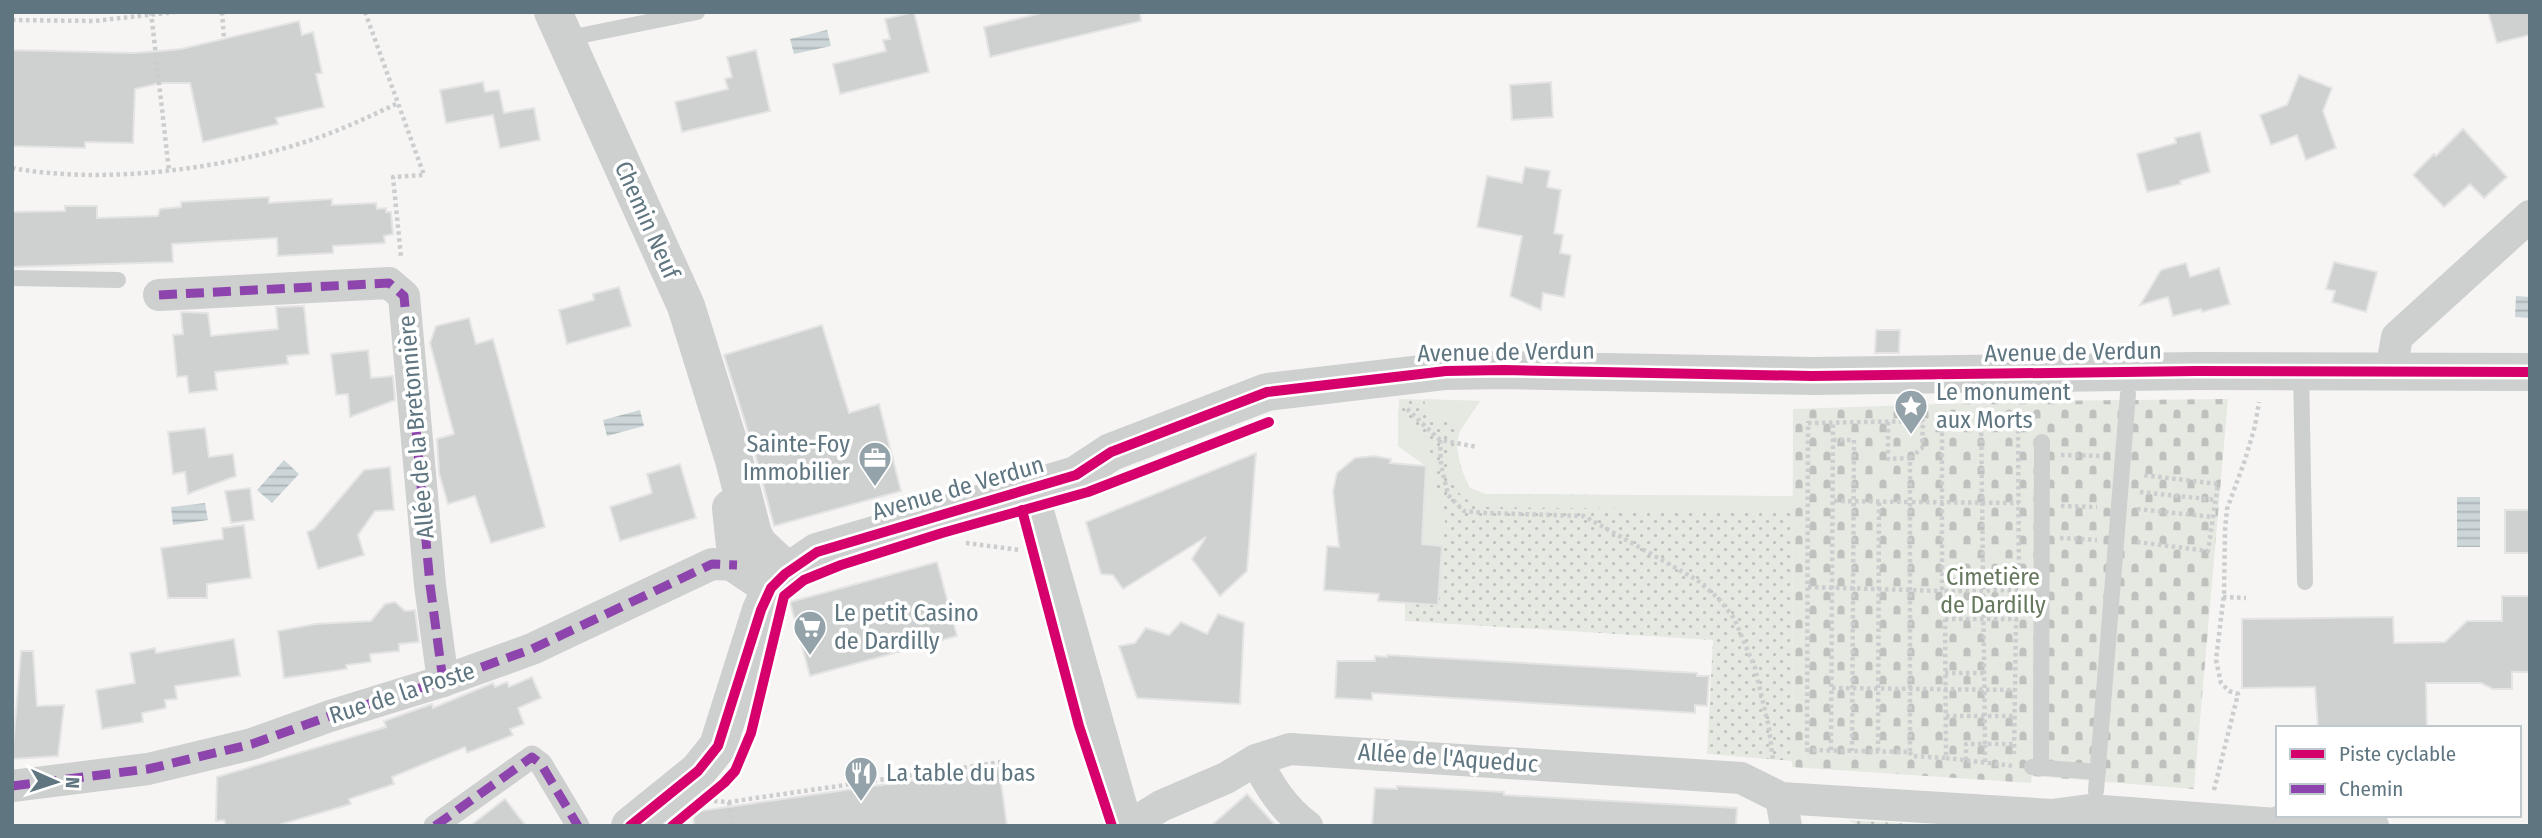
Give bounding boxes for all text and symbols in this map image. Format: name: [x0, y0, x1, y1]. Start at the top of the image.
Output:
street label: Chemin Neuf: [609, 157, 686, 285]
street label: Allée de la Bretonnière: [392, 314, 440, 540]
street label: Avenue de Verdun: [1417, 336, 1595, 368]
street label: Avenue de Verdun: [1984, 336, 2162, 368]
place label: Le monument aux Morts: [1936, 378, 2071, 434]
place icon: Le monument aux Morts: [1892, 387, 1930, 436]
place label: Sainte-Foy Immobilier: [743, 430, 851, 486]
office icon: Sainte-Foy Immobilier: [856, 439, 894, 488]
street label: Avenue de Verdun: [869, 450, 1047, 526]
park label: Cimetière de Dardilly: [1940, 563, 2046, 619]
place label: Le petit Casino de Dardilly: [834, 599, 979, 655]
supermarket icon: Le petit Casino de Dardilly: [791, 608, 829, 657]
street label: Rue de la Poste: [326, 656, 478, 730]
legend: [2276, 726, 2521, 817]
street label: Allée de l'Aqueduc: [1357, 738, 1539, 778]
text: Piste cyclable: [2339, 741, 2456, 767]
north arrow: [21, 747, 91, 817]
restaurant icon: La table du bas: [842, 754, 880, 803]
place label: La table du bas: [886, 759, 1035, 787]
text: Chemin: [2339, 776, 2403, 802]
text: N: [61, 777, 84, 789]

